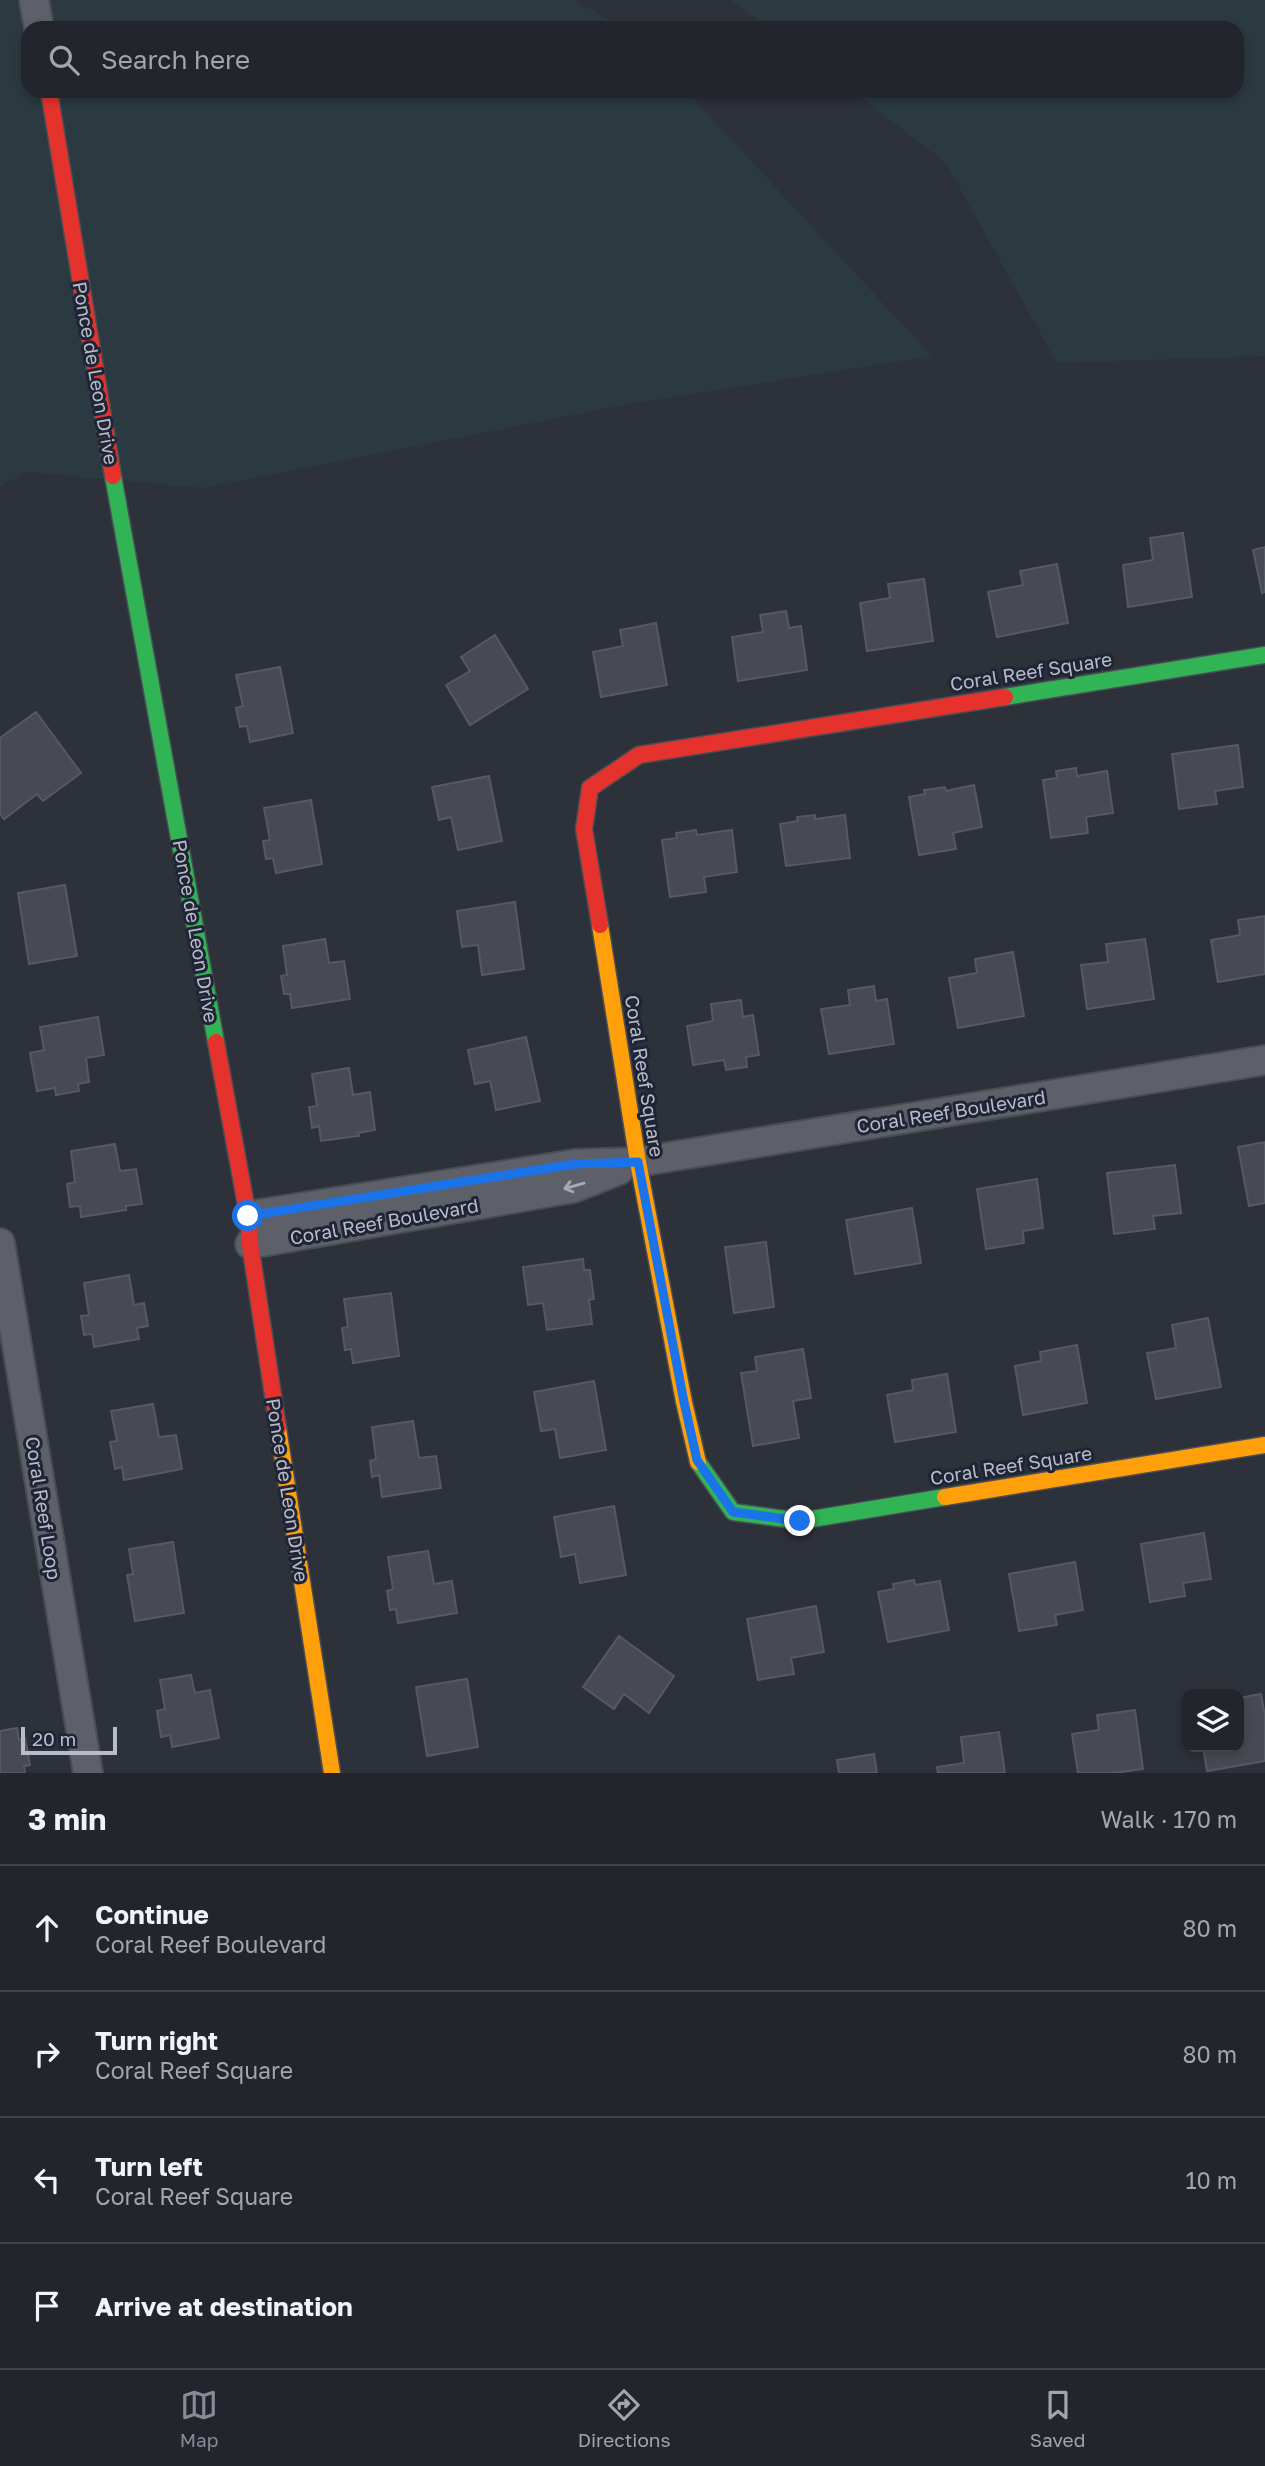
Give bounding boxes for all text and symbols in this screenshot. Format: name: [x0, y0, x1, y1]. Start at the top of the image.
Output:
search box: [21, 21, 1244, 98]
icon: search: [45, 41, 83, 79]
text: Search here: [101, 44, 250, 75]
street label: Ponce de Leon Drive: [69, 280, 123, 466]
street label: Coral Reef Square: [948, 647, 1114, 695]
street label: Ponce de Leon Drive: [169, 838, 223, 1024]
street label: Coral Reef Square: [621, 993, 669, 1159]
street label: Coral Reef Boulevard: [855, 1085, 1047, 1137]
one-way arrow: [563, 1181, 585, 1194]
street label: Coral Reef Boulevard: [288, 1193, 480, 1249]
route start: [232, 1200, 263, 1231]
street label: Ponce de Leon Drive: [262, 1397, 314, 1583]
street label: Coral Reef Loop: [21, 1435, 67, 1581]
street label: Coral Reef Square: [928, 1441, 1094, 1489]
route end: [784, 1505, 815, 1536]
map controls: [1181, 1689, 1244, 1752]
button: layers: [1181, 1689, 1244, 1752]
scale bar: [21, 1724, 117, 1756]
text: 20 m: [32, 1727, 76, 1750]
text: 3 min: [28, 1801, 106, 1837]
text: Walk · 170 m: [1100, 1805, 1237, 1833]
text: Continue: [95, 1899, 209, 1930]
icon: ahead: [28, 1909, 66, 1947]
text: 80 m: [1183, 1914, 1237, 1942]
text: Coral Reef Boulevard: [95, 1930, 327, 1958]
text: Turn right: [95, 2025, 218, 2056]
icon: right: [28, 2035, 66, 2073]
text: 80 m: [1183, 2040, 1237, 2068]
text: Coral Reef Square: [95, 2056, 293, 2084]
text: Turn left: [95, 2151, 203, 2182]
icon: left: [28, 2161, 66, 2199]
text: 10 m: [1185, 2166, 1237, 2194]
text: Coral Reef Square: [95, 2182, 293, 2210]
icon: arrive: [28, 2287, 66, 2325]
text: Arrive at destination: [95, 2291, 353, 2322]
tab: Map: [180, 2386, 218, 2451]
tab: Directions: [578, 2386, 671, 2451]
tab: Saved: [1030, 2386, 1085, 2451]

